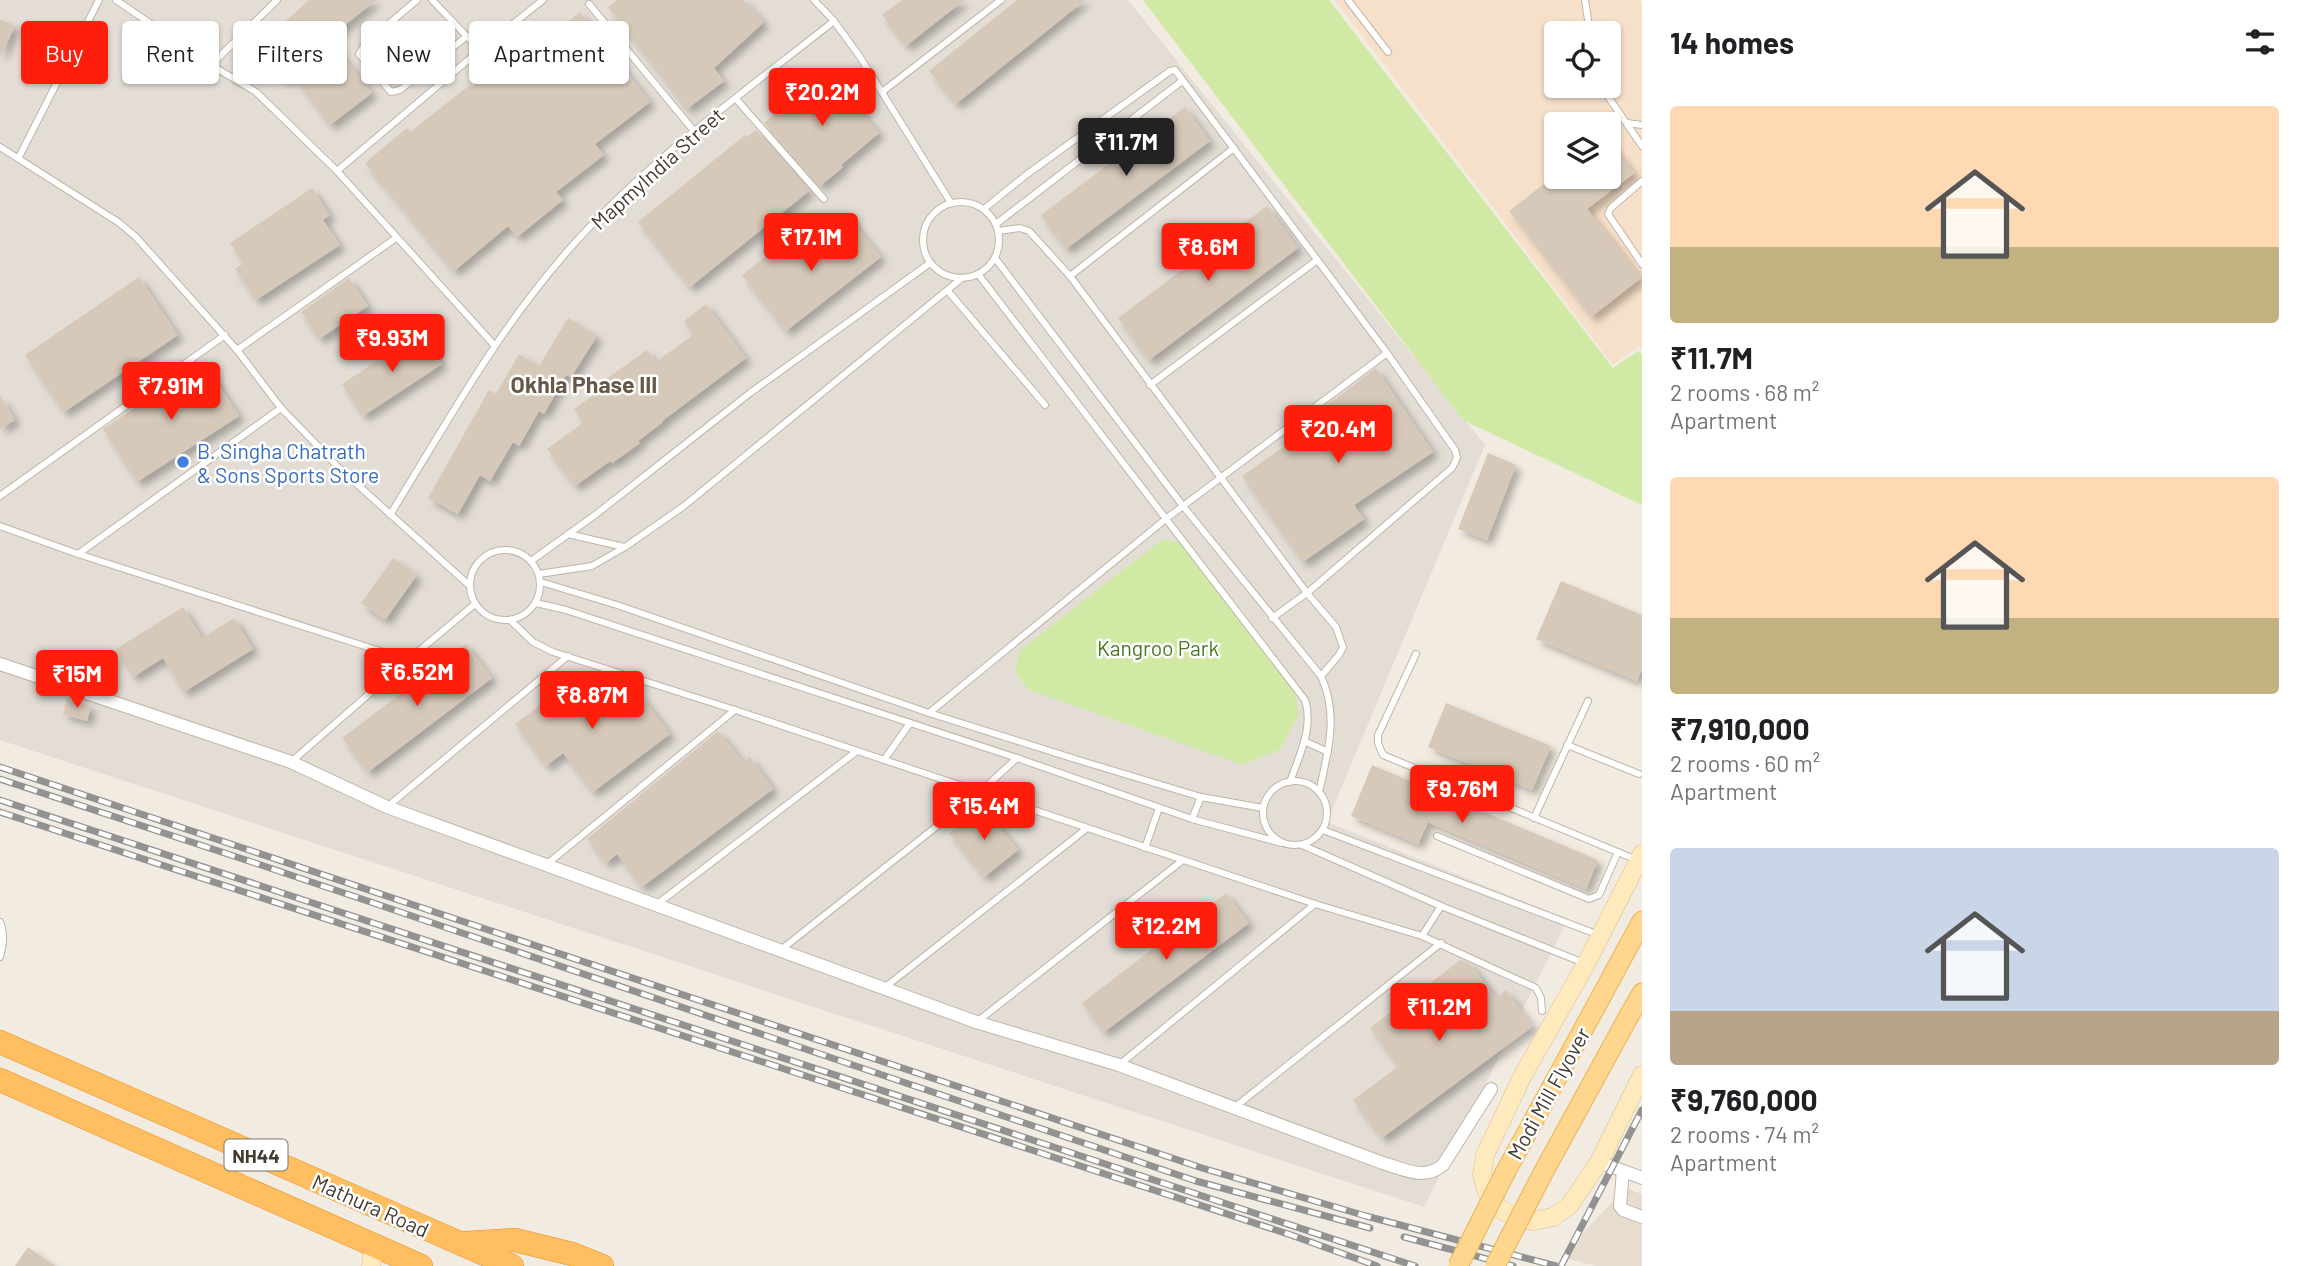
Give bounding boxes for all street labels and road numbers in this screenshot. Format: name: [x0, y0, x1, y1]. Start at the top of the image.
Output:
street label: MapmyIndia Street: [586, 102, 728, 234]
street label: Modi Mill Flyover: [1501, 1022, 1595, 1163]
road number: NH44: [224, 1140, 288, 1170]
street label: Mathura Road: [309, 1168, 433, 1242]

